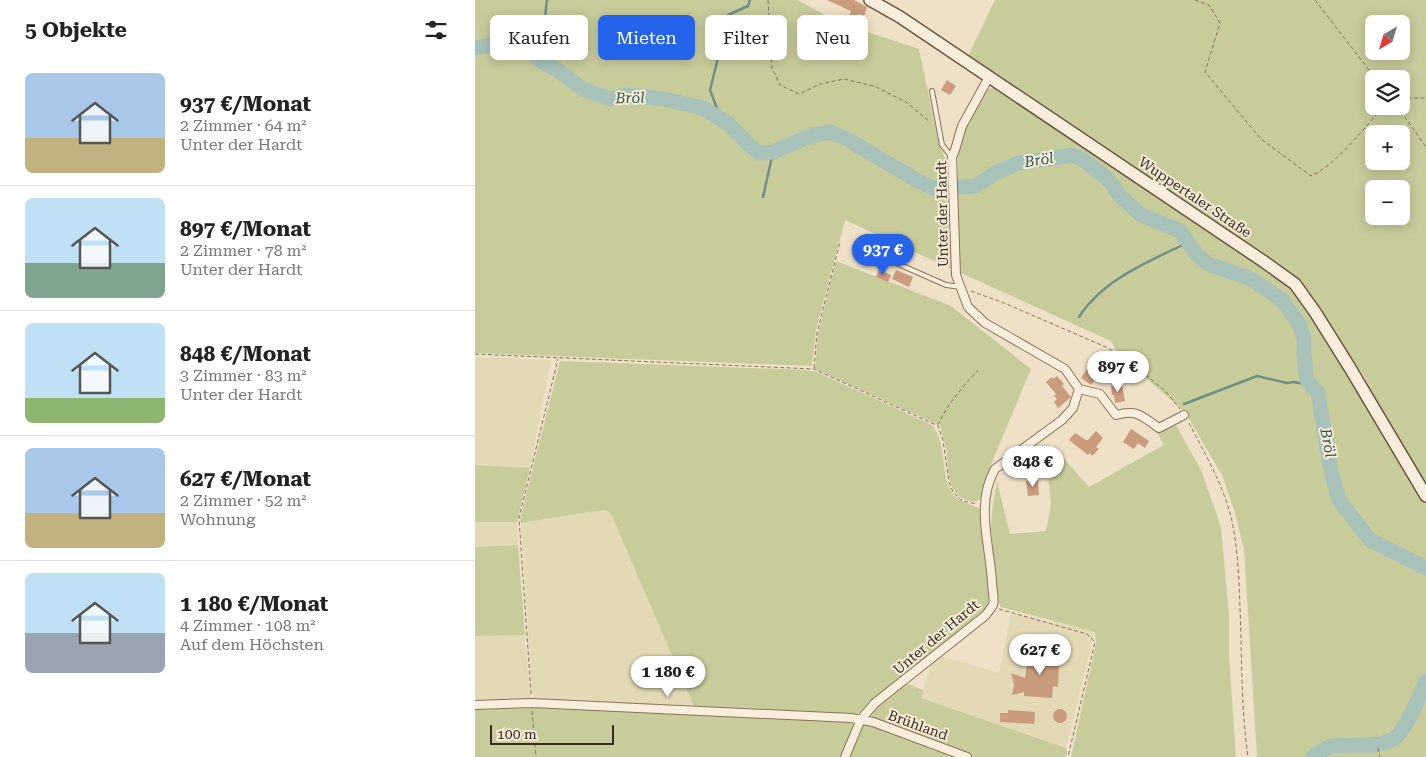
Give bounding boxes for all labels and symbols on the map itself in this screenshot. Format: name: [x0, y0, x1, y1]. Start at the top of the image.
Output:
north arrow: [1365, 15, 1410, 60]
water label: Bröl: [614, 89, 645, 107]
water label: Bröl: [1022, 149, 1055, 171]
street label: Wuppertaler Straße: [1136, 153, 1255, 241]
street label: Unter der Hardt: [933, 160, 951, 268]
pin: 937 €: [848, 234, 918, 276]
pin: 897 €: [1083, 350, 1153, 393]
water label: Bröl: [1316, 426, 1340, 460]
pin: 848 €: [998, 446, 1068, 488]
street label: Unter der Hardt: [890, 597, 982, 677]
pin: 627 €: [1005, 634, 1075, 676]
pin: 1 180 €: [622, 656, 714, 698]
street label: Brühland: [886, 707, 950, 743]
scale bar: [490, 722, 614, 745]

